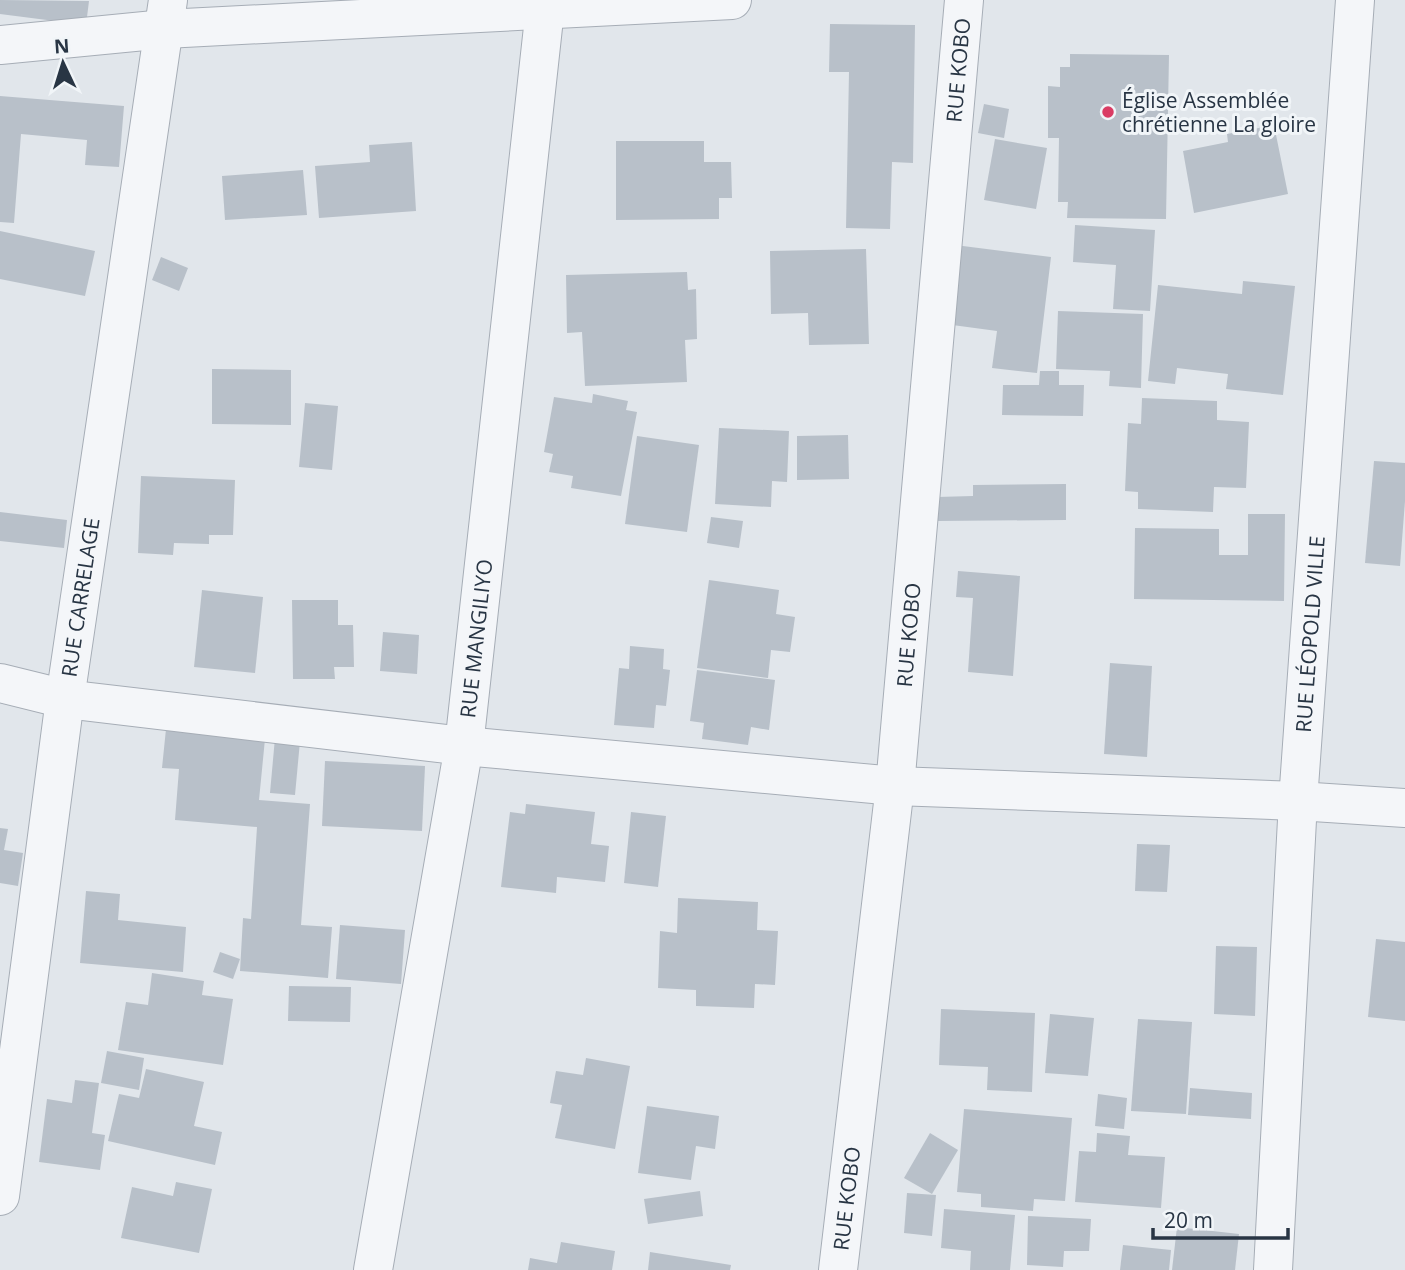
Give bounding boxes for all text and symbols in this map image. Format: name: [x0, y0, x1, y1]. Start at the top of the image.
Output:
street label: RUE KOBO: [939, 17, 976, 123]
north arrow: [28, 28, 98, 98]
text: N: [53, 33, 70, 60]
place label: Église Assemblée chrétienne La gloire: [1122, 86, 1316, 138]
marker: Église Assemblée chrétienne La gloire: [1100, 104, 1116, 120]
street label: RUE CARRELAGE: [54, 516, 106, 679]
street label: RUE LÉOPOLD VILLE: [1289, 535, 1331, 733]
street label: RUE MANGILIYO: [453, 558, 498, 719]
street label: RUE KOBO: [890, 582, 927, 688]
street label: RUE KOBO: [826, 1145, 866, 1252]
scale bar: [1153, 1196, 1288, 1240]
text: 20 m: [1164, 1206, 1213, 1234]

